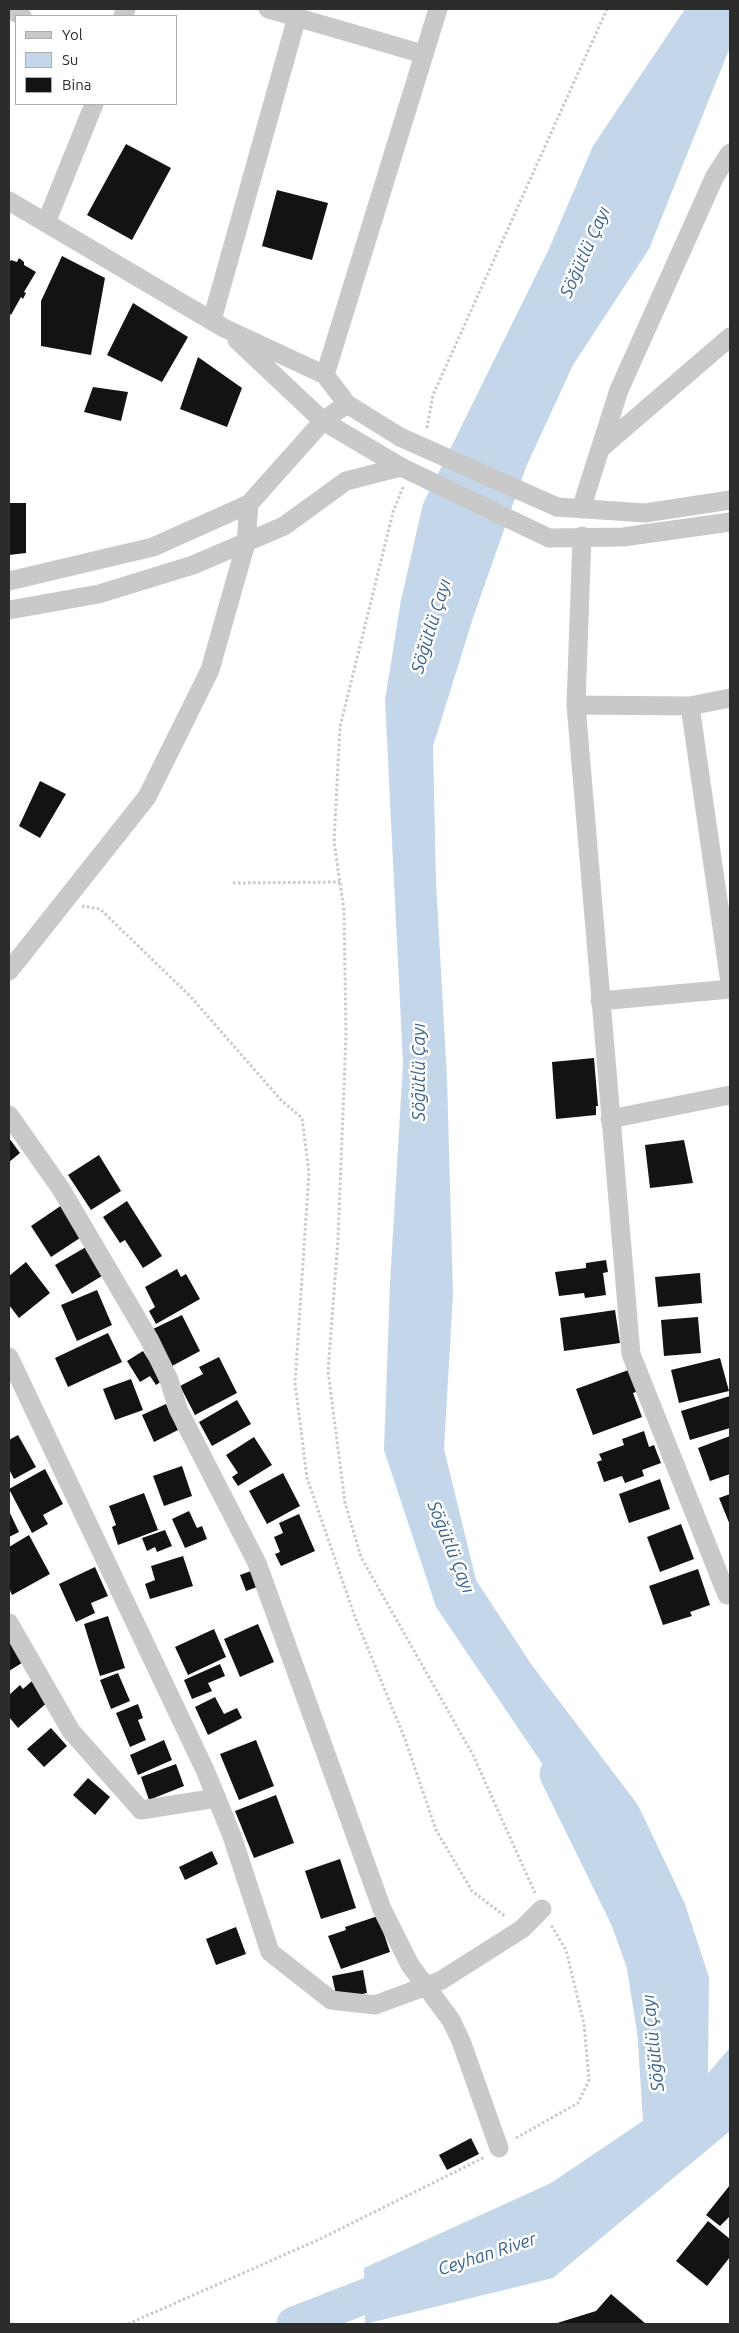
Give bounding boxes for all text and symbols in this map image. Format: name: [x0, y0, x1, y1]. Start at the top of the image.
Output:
legend: [15, 15, 178, 105]
text: Yol: [62, 26, 83, 43]
text: Su: [62, 51, 78, 68]
text: Bina: [62, 76, 91, 93]
water label: Söğütlü Çayı: [555, 203, 615, 301]
water label: Söğütlü Çayı: [406, 576, 456, 676]
water label: Söğütlü Çayı: [408, 1023, 430, 1121]
water label: Söğütlü Çayı: [423, 1498, 479, 1596]
water label: Söğütlü Çayı: [637, 1993, 669, 2093]
water label: Ceyhan River: [435, 2228, 539, 2280]

